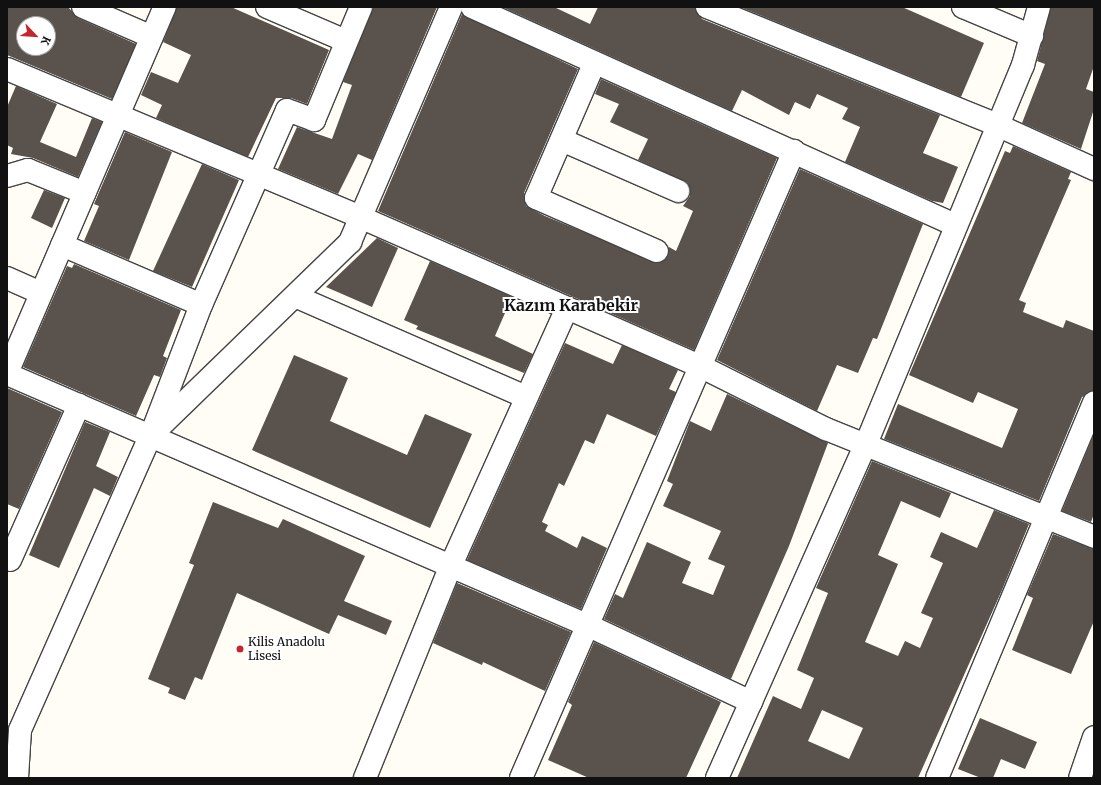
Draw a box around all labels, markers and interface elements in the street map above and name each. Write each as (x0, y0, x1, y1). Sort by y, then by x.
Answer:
north arrow (16, 16, 56, 56)
text: K (38, 34, 54, 47)
district label: Kazım Karabekir (504, 295, 638, 315)
place label: Kilis Anadolu Lisesi (248, 635, 325, 663)
marker: Kilis Anadolu Lisesi (235, 644, 245, 654)

